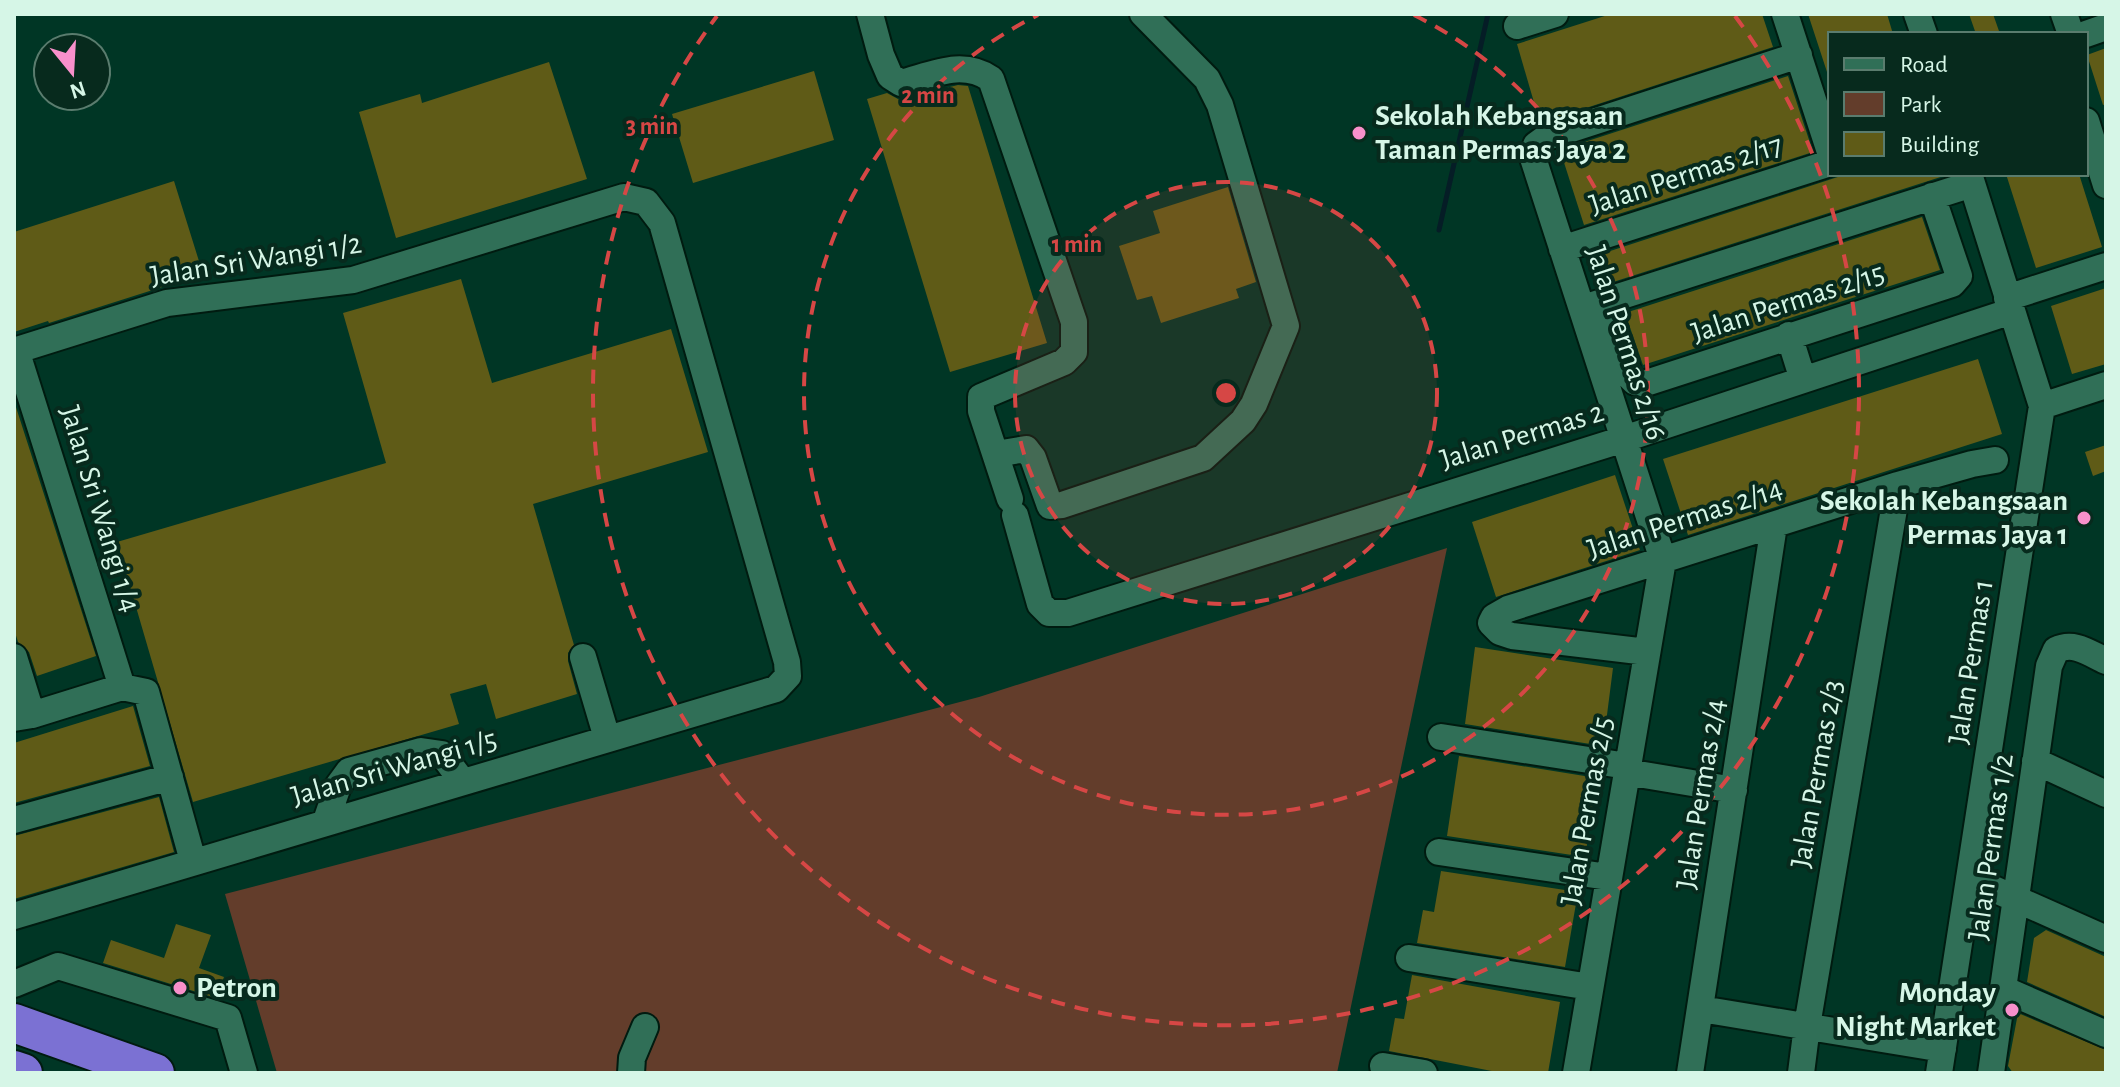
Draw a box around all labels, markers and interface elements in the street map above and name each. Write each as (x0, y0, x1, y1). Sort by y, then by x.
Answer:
north arrow (32, 32, 112, 112)
legend (1828, 32, 2088, 176)
text: Road (1900, 53, 1948, 77)
text: N (67, 77, 89, 103)
text: 2 min (901, 84, 955, 108)
text: Park (1900, 93, 1941, 117)
place label: Sekolah Kebangsaan Taman Permas Jaya 2 (1375, 101, 1626, 165)
text: 3 min (626, 115, 678, 139)
marker: Sekolah Kebangsaan Taman Permas Jaya 2 (1350, 124, 1368, 142)
street label: Jalan Permas 2/17 (1586, 130, 1786, 220)
text: Building (1900, 133, 1979, 157)
street label: Jalan Sri Wangi 1/2 (148, 228, 364, 292)
text: 1 min (1052, 233, 1102, 257)
street label: Jalan Permas 2/16 (1580, 242, 1672, 444)
street label: Jalan Permas 2/15 (1688, 258, 1888, 348)
centre of rings (1212, 379, 1240, 407)
street label: Jalan Permas 2 (1437, 397, 1607, 475)
street label: Jalan Sri Wangi 1/4 (54, 402, 146, 616)
street label: Jalan Permas 2/14 (1584, 473, 1786, 565)
place label: Sekolah Kebangsaan Permas Jaya 1 (1820, 486, 2068, 550)
marker: Sekolah Kebangsaan Permas Jaya 1 (2075, 509, 2093, 527)
street label: Jalan Permas 1 (1943, 578, 1999, 746)
street label: Jalan Permas 2/3 (1786, 678, 1848, 870)
street label: Jalan Permas 2/4 (1671, 697, 1731, 891)
street label: Jalan Permas 2/5 (1556, 715, 1618, 907)
street label: Jalan Sri Wangi 1/5 (288, 724, 500, 812)
street label: Jalan Permas 1/2 (1963, 752, 2019, 942)
place label: Petron (196, 973, 277, 1003)
place label: Monday Night Market (1835, 978, 1997, 1042)
marker: Petron (171, 979, 189, 997)
marker: Monday Night Market (2003, 1001, 2021, 1019)

